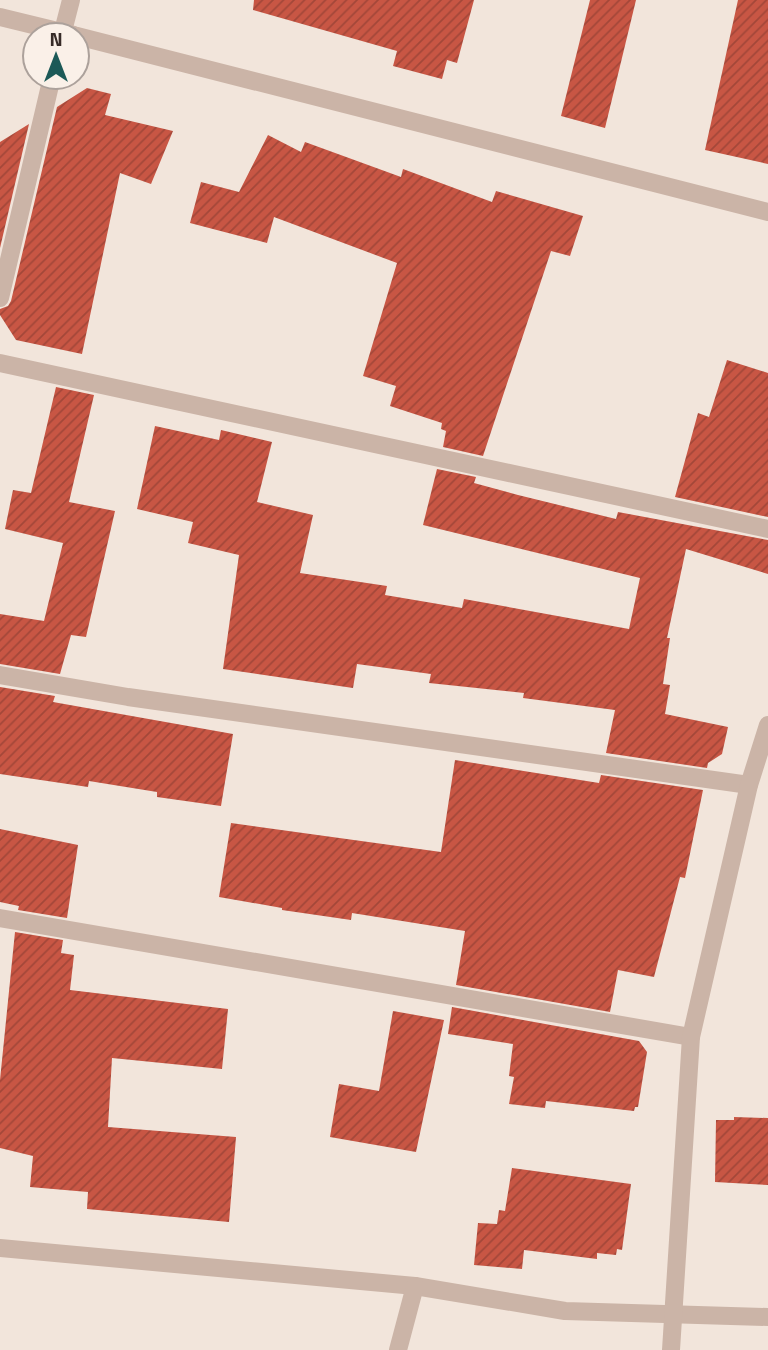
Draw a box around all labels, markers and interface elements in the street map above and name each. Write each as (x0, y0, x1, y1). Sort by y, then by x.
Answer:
north arrow (21, 21, 91, 91)
text: N (49, 24, 63, 53)

